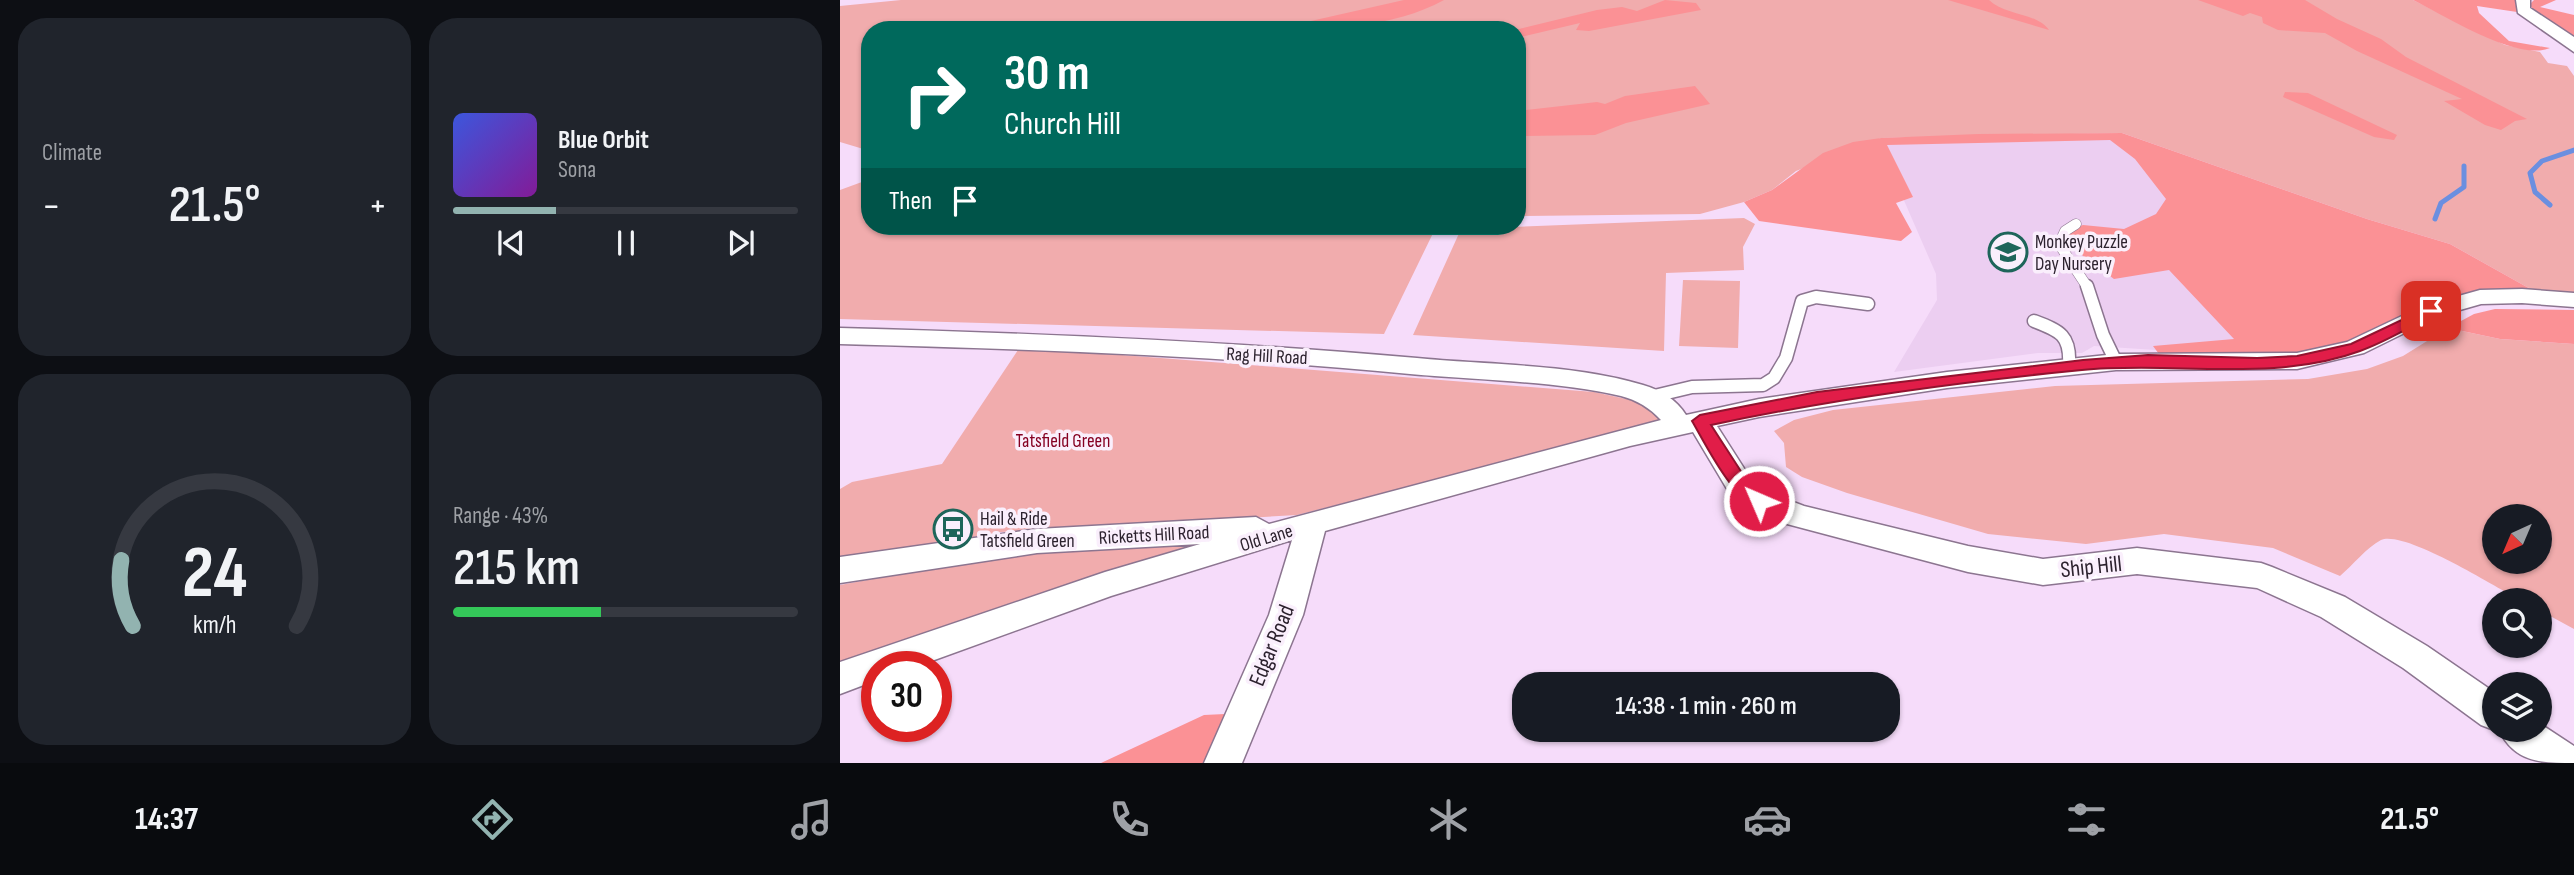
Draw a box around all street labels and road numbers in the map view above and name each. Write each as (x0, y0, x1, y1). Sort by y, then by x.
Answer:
street label: Rag Hill Road (1226, 343, 1308, 370)
street label: Old Lane (1237, 520, 1296, 557)
street label: Ricketts Hill Road (1098, 521, 1210, 550)
street label: Ship Hill (2059, 550, 2123, 584)
street label: Edgar Road (1243, 601, 1301, 690)

